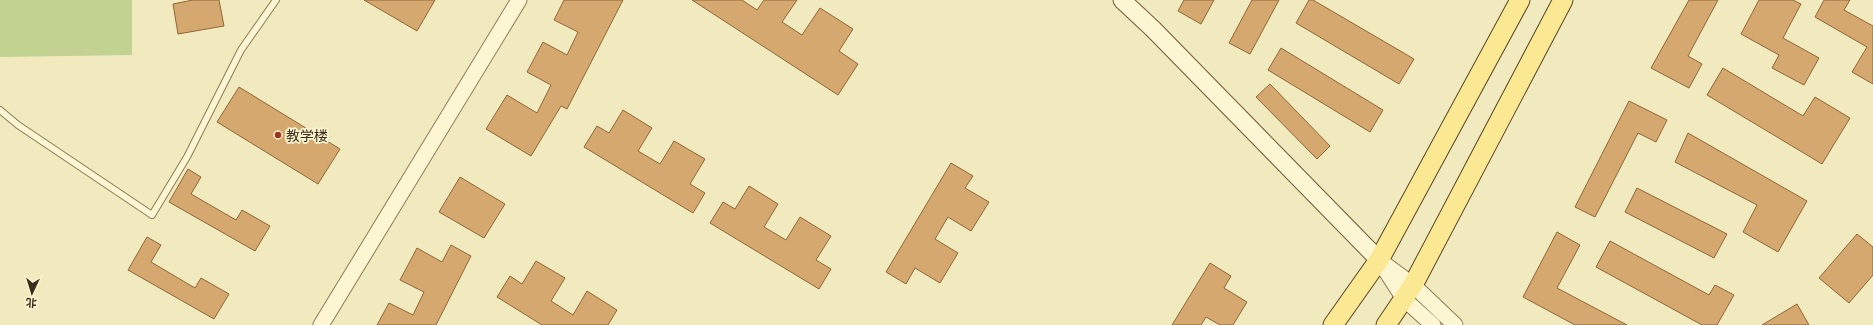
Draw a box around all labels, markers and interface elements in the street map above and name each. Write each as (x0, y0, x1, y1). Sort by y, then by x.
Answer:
place label: 教学楼 (286, 126, 328, 145)
marker: 教学楼 (273, 130, 283, 140)
north arrow (12, 273, 52, 313)
text: 北 (25, 296, 37, 311)

